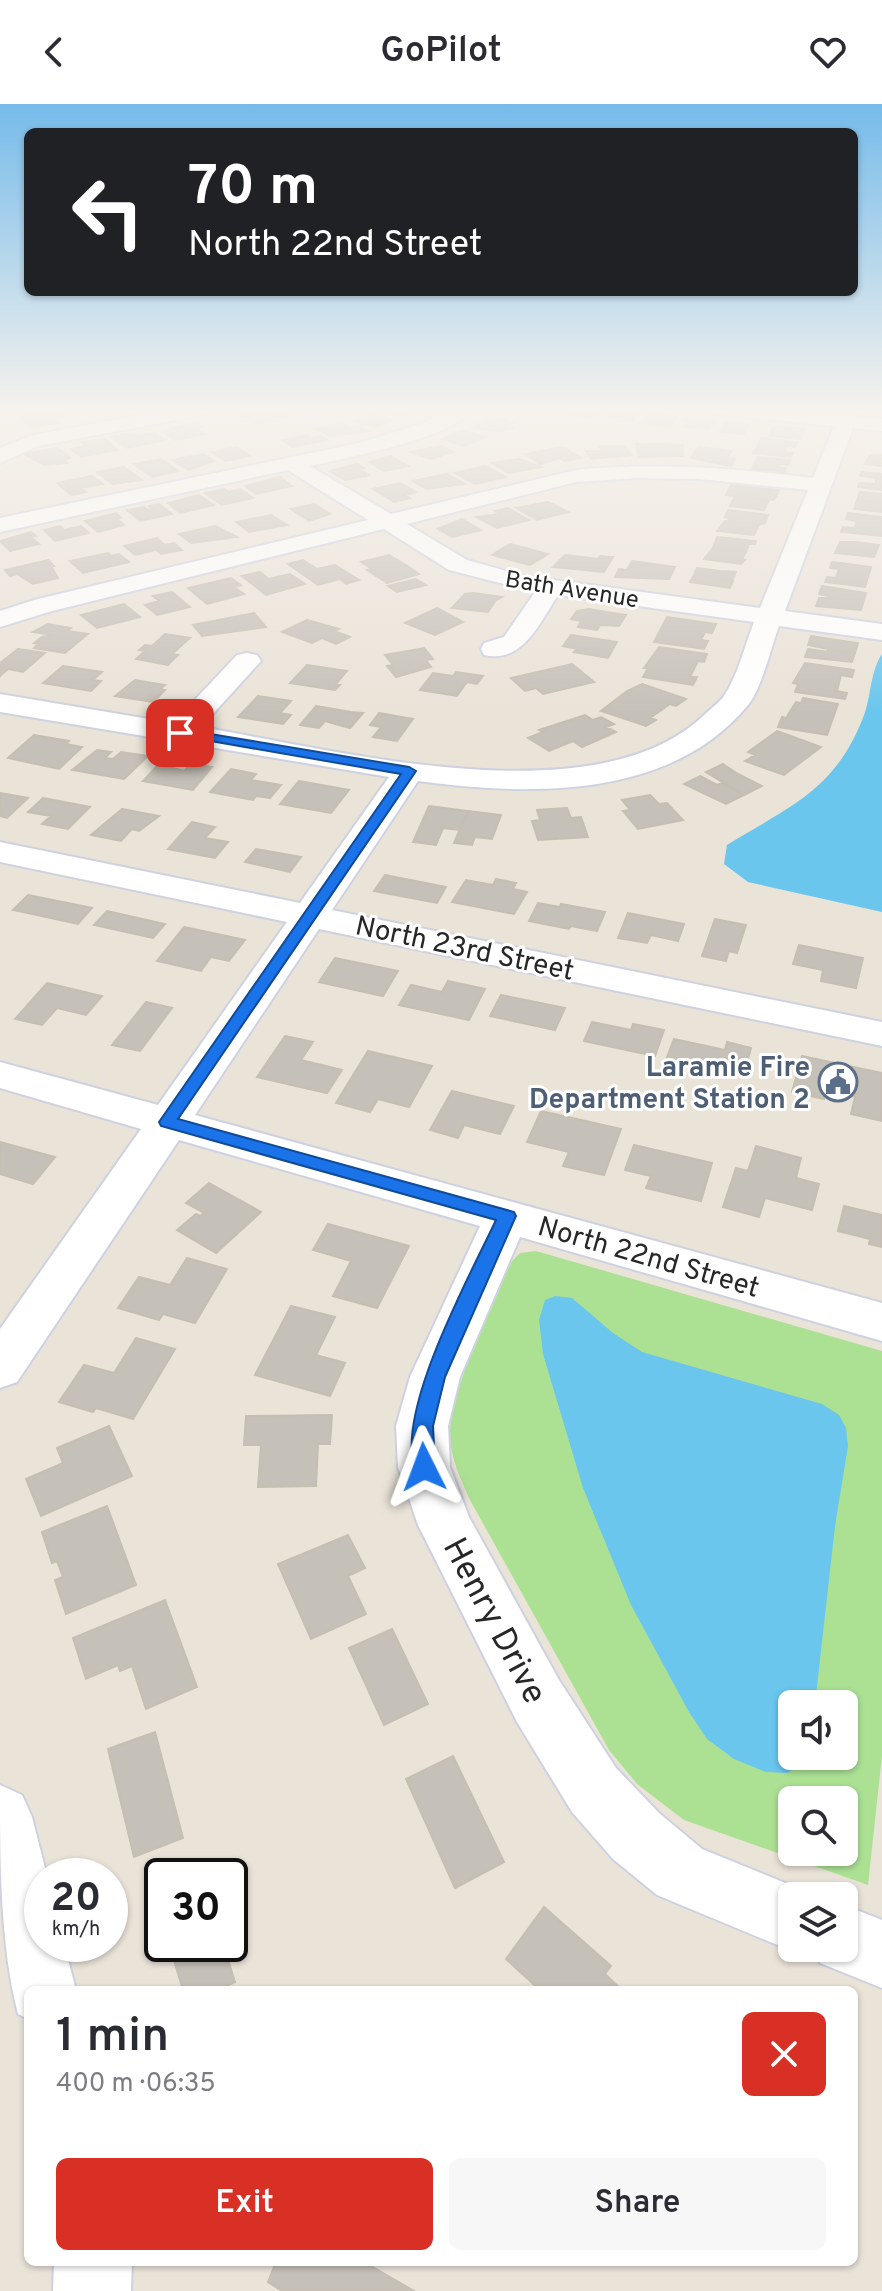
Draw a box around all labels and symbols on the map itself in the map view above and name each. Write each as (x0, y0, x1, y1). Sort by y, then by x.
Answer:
street label: Bath Avenue (503, 566, 641, 616)
pin (146, 699, 214, 767)
street label: North 23rd Street (352, 909, 577, 991)
place label: Laramie Fire Department Station 2 (529, 1051, 810, 1119)
public building icon: Laramie Fire Department Station 2 (817, 1061, 859, 1103)
street label: North 22nd Street (533, 1210, 763, 1308)
position arrow (382, 1425, 466, 1509)
street label: Henry Drive (431, 1531, 555, 1712)
speed limit sign: 30 (144, 1858, 248, 1962)

